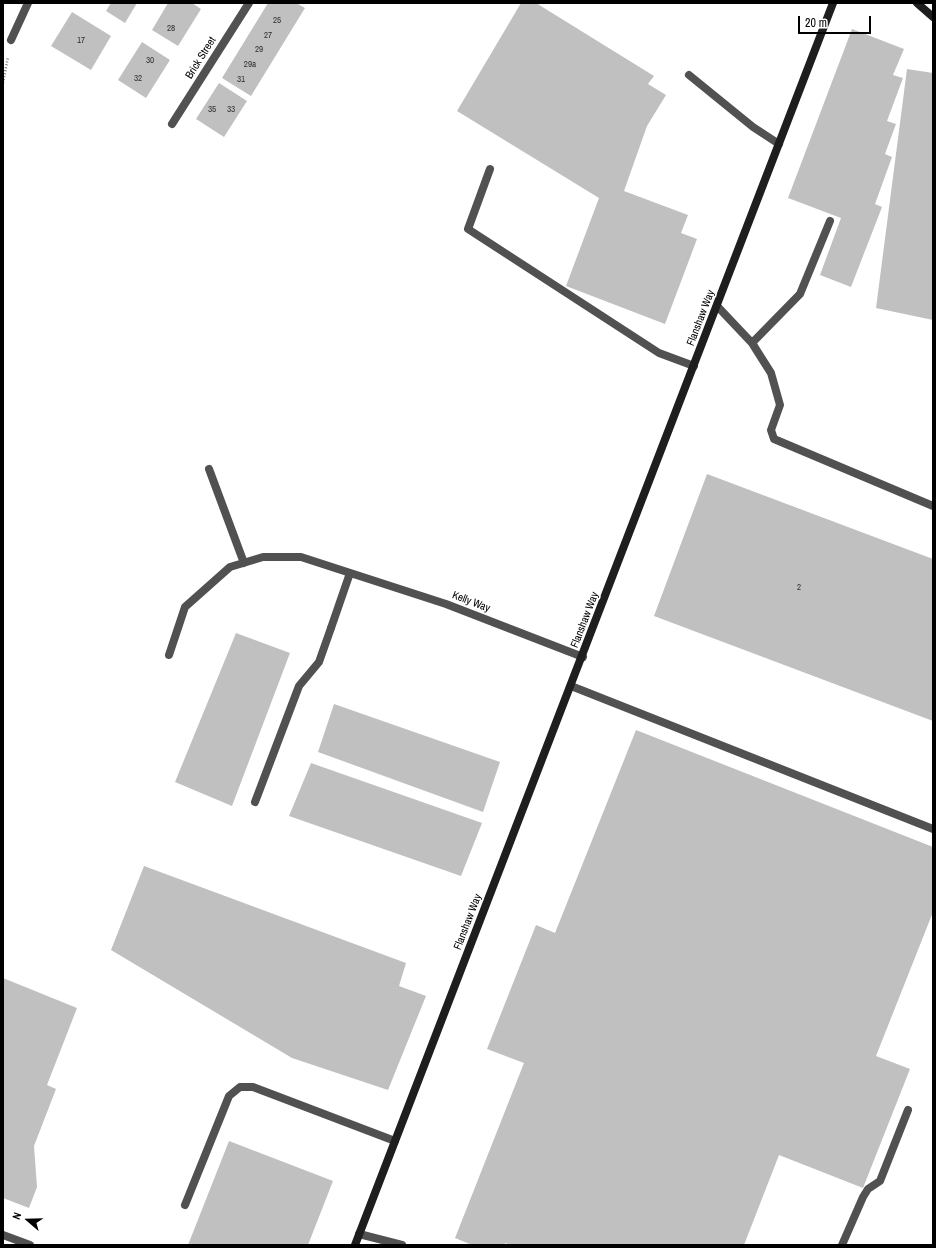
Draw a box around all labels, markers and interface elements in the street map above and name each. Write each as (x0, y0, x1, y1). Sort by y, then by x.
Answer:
scale bar (800, 8, 873, 34)
text: 20 m (805, 15, 827, 31)
house number: 25 (273, 16, 281, 26)
house number: 28 (167, 24, 175, 34)
house number: 27 (264, 31, 272, 41)
street label: Brick Street (183, 35, 219, 81)
house number: 17 (77, 36, 85, 46)
house number: 29 (255, 45, 263, 55)
house number: 30 (146, 56, 154, 66)
house number: 29a (244, 60, 256, 70)
house number: 32 (134, 74, 142, 84)
house number: 31 (237, 75, 245, 85)
house number: 35 (208, 105, 216, 115)
house number: 33 (227, 105, 235, 115)
street label: Flanshaw Way (684, 288, 718, 348)
house number: 2 (797, 583, 801, 593)
street label: Kelly Way (450, 589, 492, 615)
street label: Flanshaw Way (568, 590, 602, 650)
street label: Flanshaw Way (451, 892, 485, 952)
north arrow (8, 1200, 48, 1240)
text: N (9, 1210, 24, 1221)

